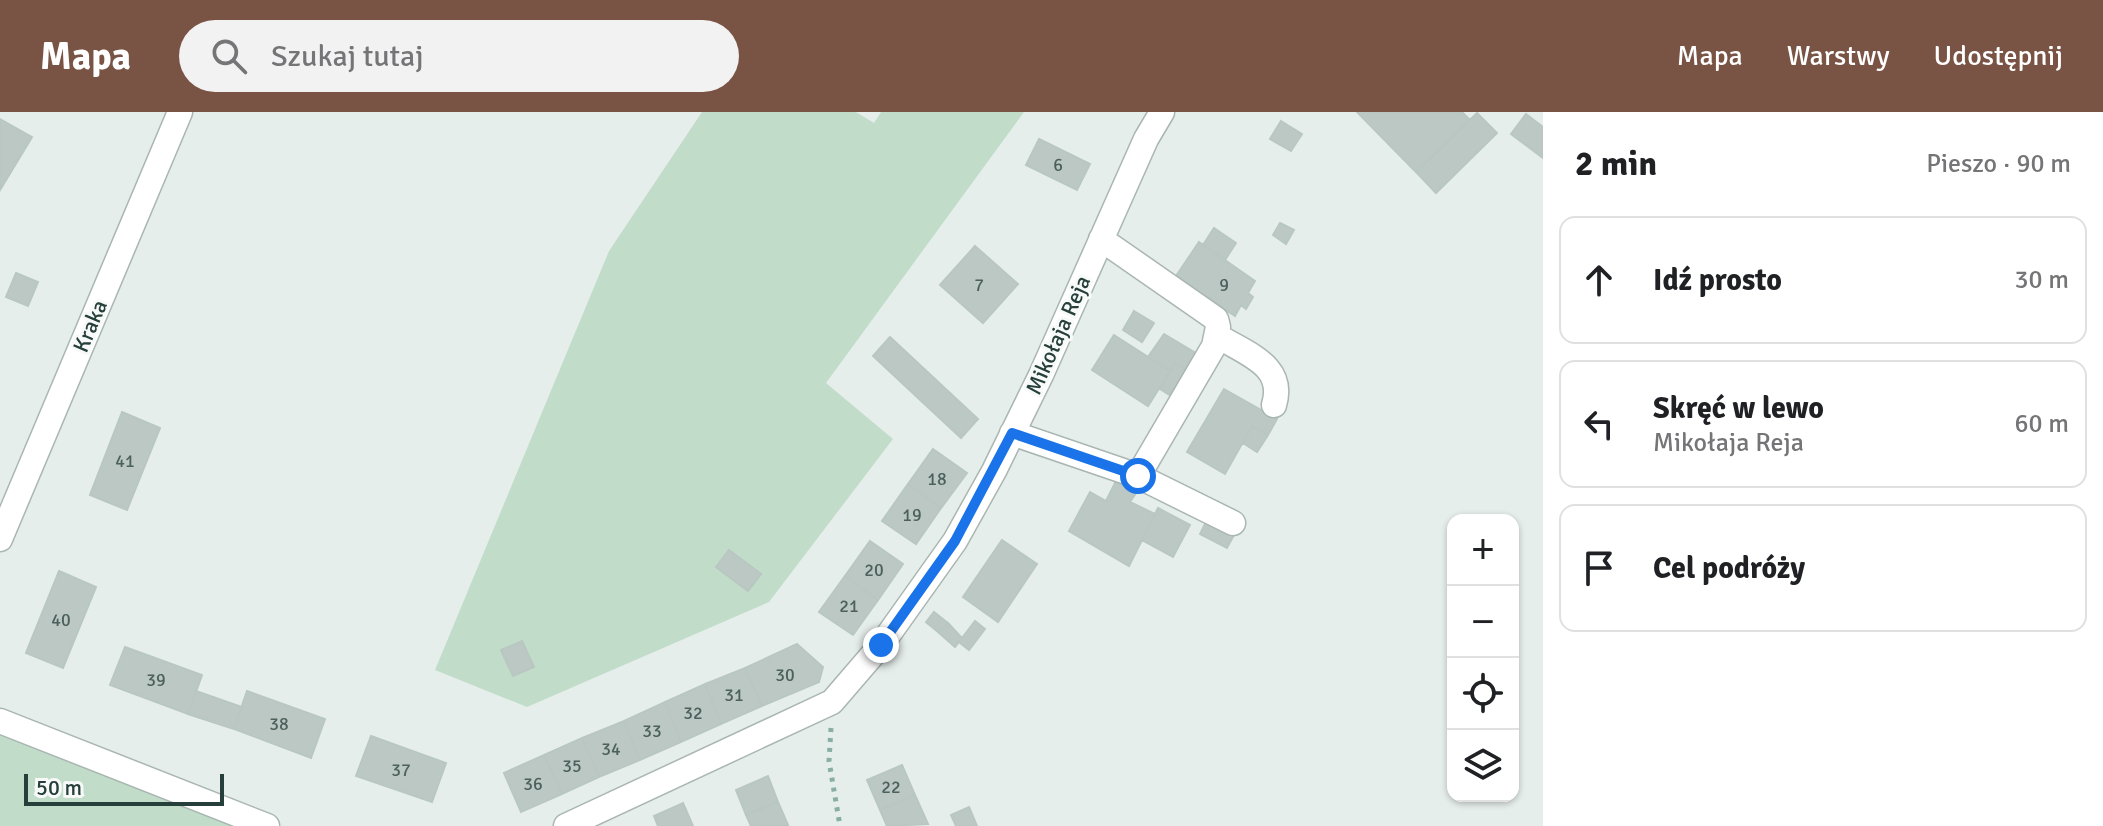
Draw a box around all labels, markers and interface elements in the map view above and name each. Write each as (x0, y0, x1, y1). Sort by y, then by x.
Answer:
search box (179, 20, 739, 92)
text: Mapa (40, 33, 131, 80)
icon: search (207, 34, 251, 78)
text: Szukaj tutaj (271, 38, 424, 75)
text: Mapa (1677, 39, 1743, 73)
text: Warstwy (1787, 39, 1890, 73)
text: Udostępnij (1934, 39, 2063, 73)
text: 2 min (1575, 143, 1657, 185)
text: Pieszo · 90 m (1926, 148, 2071, 180)
house number: 6 (1053, 154, 1063, 176)
icon: ahead (1577, 258, 1621, 302)
text: Idź prosto (1653, 262, 1782, 299)
text: 30 m (2014, 264, 2069, 296)
street label: Mikołaja Reja (1020, 271, 1096, 399)
house number: 7 (974, 274, 984, 296)
house number: 9 (1219, 274, 1229, 296)
street label: Kraka (67, 296, 113, 356)
text: Skręć w lewo (1653, 390, 1824, 427)
icon: left (1577, 402, 1621, 446)
text: 60 m (2014, 408, 2069, 440)
text: Mikołaja Reja (1653, 427, 1804, 459)
house number: 41 (115, 450, 135, 472)
route start (1120, 458, 1156, 494)
house number: 18 (927, 468, 947, 490)
house number: 19 (902, 504, 922, 526)
map controls (1447, 514, 1519, 802)
button: + (1447, 514, 1519, 586)
icon: arrive (1577, 546, 1621, 590)
text: Cel podróży (1653, 550, 1805, 587)
house number: 20 (864, 559, 884, 581)
button: − (1447, 586, 1519, 658)
house number: 21 (839, 595, 859, 617)
house number: 40 (51, 609, 71, 631)
route end (863, 627, 899, 663)
button: locate (1447, 658, 1519, 730)
house number: 30 (775, 664, 795, 686)
house number: 39 (146, 669, 166, 691)
house number: 31 (724, 684, 744, 706)
house number: 32 (683, 702, 703, 724)
house number: 38 (269, 713, 289, 735)
house number: 33 (642, 720, 662, 742)
button: layers (1447, 730, 1519, 802)
house number: 34 (601, 738, 621, 760)
house number: 35 (562, 755, 582, 777)
house number: 37 (391, 759, 411, 781)
scale bar (24, 770, 224, 806)
house number: 36 (523, 773, 543, 795)
text: 50 m (36, 774, 82, 801)
house number: 22 (881, 776, 901, 798)

